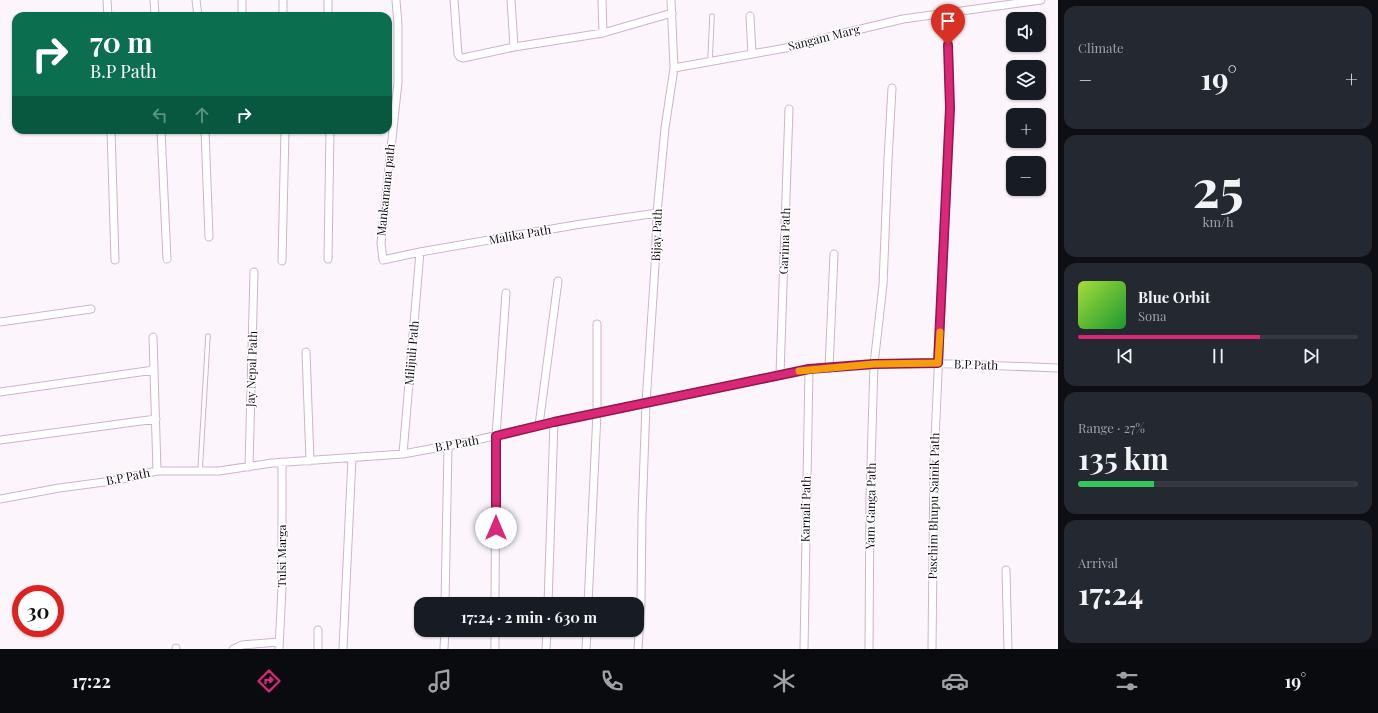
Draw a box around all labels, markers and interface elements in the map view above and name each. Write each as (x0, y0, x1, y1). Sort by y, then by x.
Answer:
pin (931, 4, 965, 45)
icon: arrive (937, 10, 959, 32)
map controls (1006, 12, 1046, 196)
button: sound (1006, 12, 1046, 52)
street label: Sangam Marg (786, 20, 862, 54)
text: 70 m (90, 23, 153, 60)
icon: right (24, 28, 76, 80)
text: Climate (1078, 39, 1124, 56)
text: 19° (1201, 58, 1237, 98)
text: B.P Path (90, 59, 157, 83)
button: layers (1006, 60, 1046, 100)
text: − (1078, 64, 1092, 94)
text: + (1345, 64, 1358, 94)
icon: left (149, 104, 171, 126)
icon: ahead (191, 104, 213, 126)
icon: right (233, 104, 255, 126)
button: + (1006, 108, 1046, 148)
street label: Mankamana path (372, 143, 398, 237)
text: 25 (1192, 152, 1244, 221)
button: − (1006, 156, 1046, 196)
street label: Garima Path (775, 207, 793, 275)
street label: Bijay Path (647, 208, 665, 262)
text: km/h (1202, 213, 1234, 230)
street label: Malika Path (487, 221, 552, 247)
text: Blue Orbit (1138, 287, 1210, 307)
text: Sona (1138, 307, 1166, 324)
street label: Milijuli Path (400, 320, 422, 386)
street label: Jay Nepal Path (242, 331, 260, 408)
icon: previous (1114, 345, 1136, 367)
icon: pause (1207, 345, 1229, 367)
icon: next (1300, 345, 1322, 367)
street label: B.P Path (954, 355, 999, 373)
text: Range · 27% (1078, 419, 1145, 436)
street label: B.P Path (434, 431, 480, 455)
street label: Paschim Bhupu Sainik Path (924, 432, 942, 580)
text: 135 km (1078, 438, 1169, 478)
street label: Yam Ganga Path (861, 463, 879, 550)
street label: B.P Path (104, 464, 151, 488)
street label: Karnali Path (796, 476, 814, 542)
position arrow (475, 507, 517, 549)
street label: Tulsi Marga (273, 525, 289, 587)
text: Arrival (1078, 554, 1118, 571)
text: 17:24 (1078, 573, 1143, 613)
speed limit sign: 30 (12, 585, 64, 637)
text: 17:24 · 2 min · 630 m (461, 607, 597, 627)
icon: directions (255, 667, 283, 695)
icon: music (426, 667, 454, 695)
icon: phone (598, 667, 626, 695)
icon: climate (770, 667, 798, 695)
icon: car (941, 667, 969, 695)
icon: filters (1113, 667, 1141, 695)
text: 17:22 (72, 669, 111, 693)
text: 19° (1284, 669, 1306, 693)

